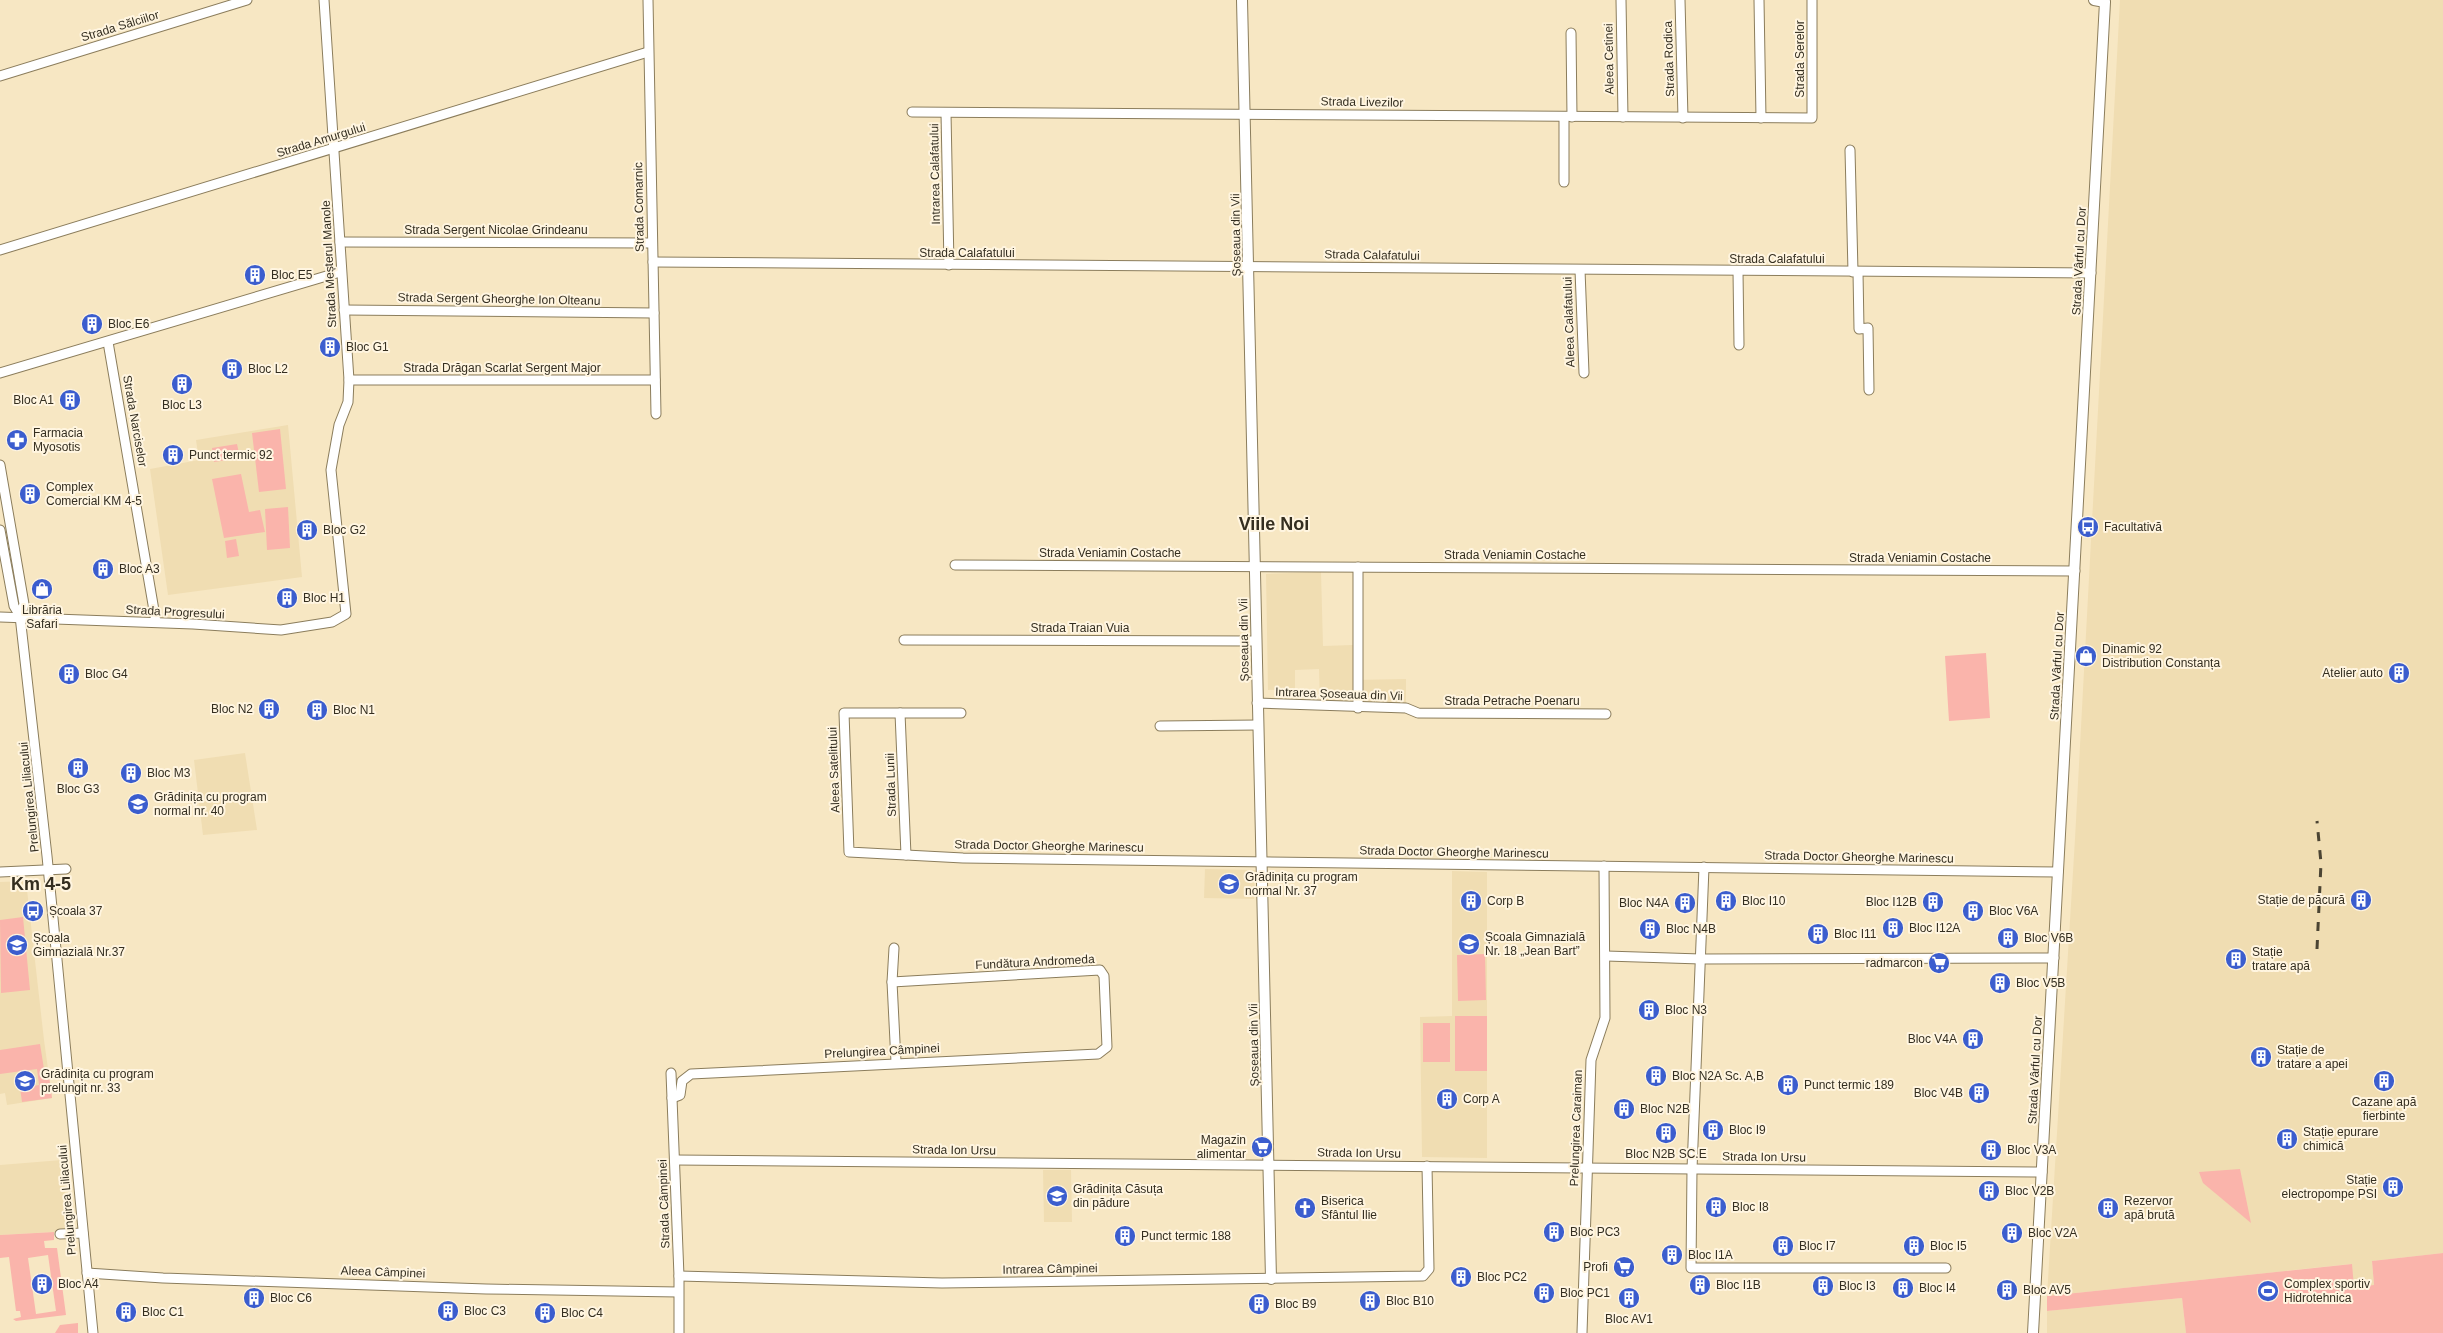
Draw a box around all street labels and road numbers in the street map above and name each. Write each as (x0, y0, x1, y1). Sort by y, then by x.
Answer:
street label: Strada Sălciilor (79, 8, 161, 44)
street label: Strada Rodica (1661, 20, 1677, 97)
street label: Strada Serelor (1793, 20, 1807, 98)
street label: Aleea Cetinei (1601, 23, 1617, 95)
street label: Strada Livezilor (1321, 94, 1403, 110)
street label: Strada Amurgului (275, 120, 367, 160)
street label: Intrarea Calafatului (927, 123, 943, 225)
street label: Strada Comarnic (631, 162, 647, 252)
street label: Șoseaua din Vii (1228, 193, 1244, 277)
street label: Strada Meșterul Manole (319, 200, 339, 328)
street label: Strada Vârful cu Dor (2069, 206, 2089, 316)
street label: Strada Sergent Nicolae Grindeanu (404, 223, 588, 237)
street label: Strada Calafatului (919, 246, 1015, 260)
street label: Strada Calafatului (1324, 247, 1420, 263)
street label: Strada Calafatului (1729, 252, 1825, 266)
street label: Aleea Calafatului (1560, 276, 1578, 368)
street label: Strada Sergent Gheorghe Ion Olteanu (397, 290, 601, 308)
street label: Strada Drăgan Scarlat Sergent Major (403, 361, 601, 375)
street label: Strada Narciselor (120, 374, 150, 468)
street label: Strada Veniamin Costache (1039, 546, 1181, 560)
street label: Strada Veniamin Costache (1444, 548, 1586, 562)
street label: Strada Veniamin Costache (1849, 551, 1991, 565)
street label: Șoseaua din Vii (1236, 598, 1252, 682)
street label: Strada Progresului (125, 602, 225, 622)
street label: Strada Vârful cu Dor (2047, 611, 2067, 721)
street label: Strada Traian Vuia (1031, 621, 1130, 635)
street label: Intrarea Șoseaua din Vii (1275, 685, 1403, 703)
street label: Strada Petrache Poenaru (1444, 694, 1580, 708)
street label: Aleea Satelitului (826, 727, 842, 813)
street label: Prelungirea Liliacului (16, 741, 42, 853)
street label: Strada Lunii (883, 753, 899, 817)
street label: Strada Doctor Gheorghe Marinescu (954, 837, 1144, 855)
street label: Strada Doctor Gheorghe Marinescu (1359, 843, 1549, 861)
street label: Strada Doctor Gheorghe Marinescu (1764, 848, 1954, 866)
street label: Fundătura Andromeda (975, 952, 1095, 972)
street label: Șoseaua din Vii (1246, 1003, 1262, 1087)
street label: Strada Vârful cu Dor (2025, 1015, 2045, 1125)
street label: Prelungirea Câmpinei (824, 1041, 940, 1061)
street label: Prelungirea Caraiman (1567, 1069, 1585, 1187)
street label: Strada Ion Ursu (912, 1142, 996, 1158)
street label: Prelungirea Liliacului (55, 1144, 79, 1256)
street label: Strada Ion Ursu (1317, 1145, 1401, 1161)
street label: Strada Ion Ursu (1722, 1149, 1806, 1165)
street label: Strada Câmpinei (655, 1159, 673, 1249)
street label: Intrarea Câmpinei (1002, 1261, 1098, 1277)
street label: Aleea Câmpinei (340, 1264, 426, 1280)

